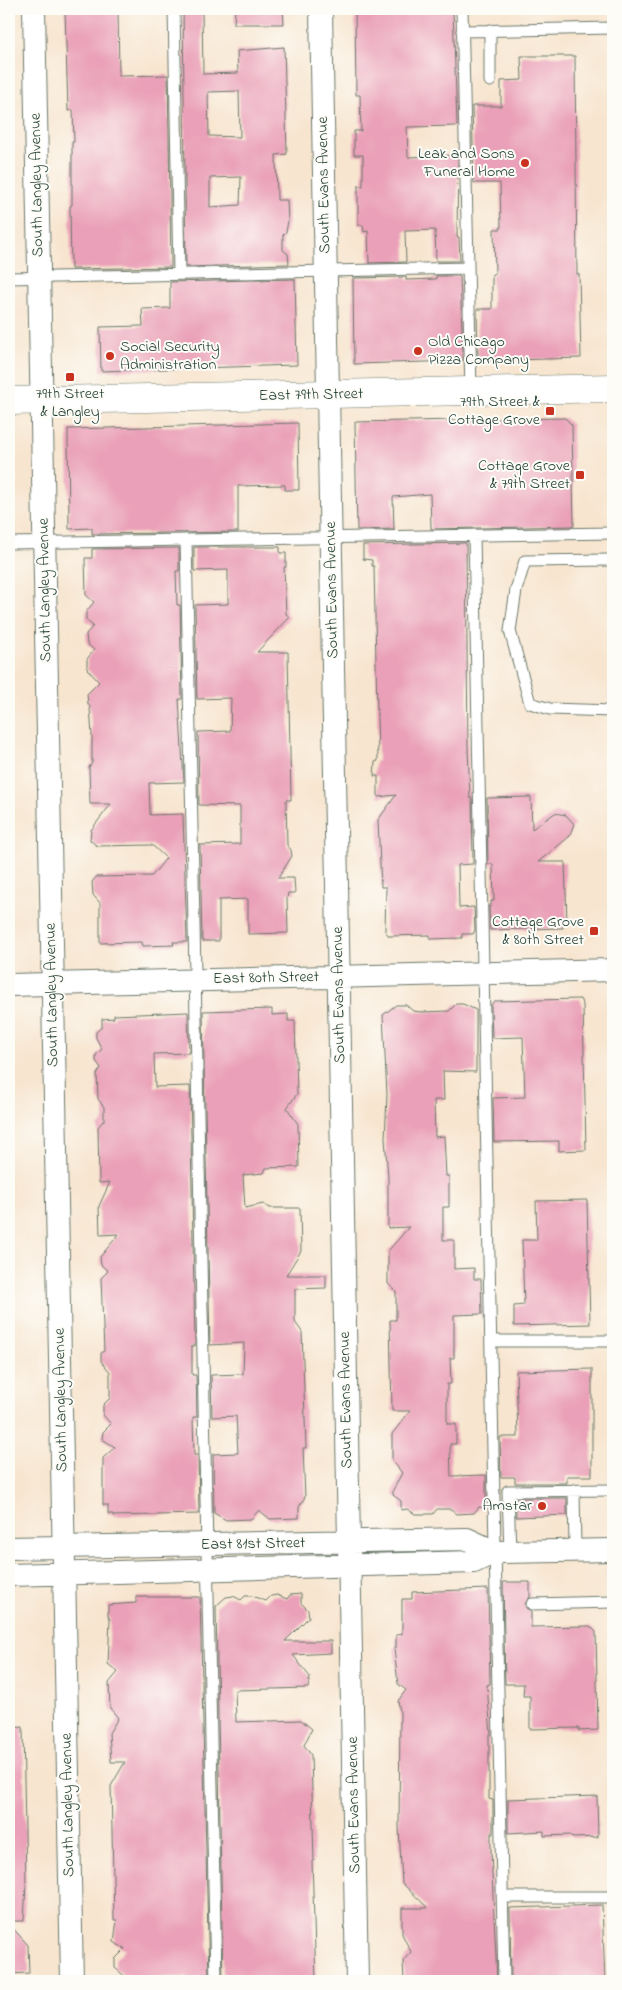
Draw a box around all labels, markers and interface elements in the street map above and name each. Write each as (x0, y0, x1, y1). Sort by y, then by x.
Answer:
street label: South Langley Avenue (24, 112, 50, 257)
street label: South Evans Avenue (311, 115, 337, 254)
place label: Leak and Sons Funeral Home (418, 142, 516, 184)
marker: Leak and Sons Funeral Home (519, 157, 531, 169)
place label: Old Chicago Pizza Company (428, 330, 529, 372)
place label: Social Security Administration (120, 335, 220, 377)
marker: Old Chicago Pizza Company (412, 345, 424, 357)
marker: Social Security Administration (104, 350, 116, 362)
marker: 79th Street & Langley (64, 371, 76, 383)
place label: 79th Street & Langley (36, 382, 105, 424)
street label: East 79th Street (259, 382, 364, 408)
place label: 79th Street & Cottage Grove (448, 390, 541, 432)
marker: 79th Street & Cottage Grove (544, 405, 556, 417)
place label: Cottage Grove & 79th Street (478, 454, 571, 496)
marker: Cottage Grove & 79th Street (574, 469, 586, 481)
street label: South Langley Avenue (32, 517, 58, 662)
street label: South Evans Avenue (319, 520, 345, 659)
place label: Cottage Grove & 80th Street (492, 910, 585, 952)
street label: South Langley Avenue (39, 922, 65, 1067)
street label: South Evans Avenue (326, 925, 352, 1064)
marker: Cottage Grove & 80th Street (588, 925, 600, 937)
street label: East 80th Street (213, 965, 320, 991)
street label: South Langley Avenue (48, 1327, 74, 1472)
street label: South Evans Avenue (333, 1330, 359, 1469)
place label: Amstar (483, 1494, 532, 1518)
marker: Amstar (536, 1500, 548, 1512)
street label: East 81st Street (200, 1531, 306, 1557)
street label: South Langley Avenue (55, 1732, 81, 1877)
street label: South Evans Avenue (341, 1735, 367, 1874)

